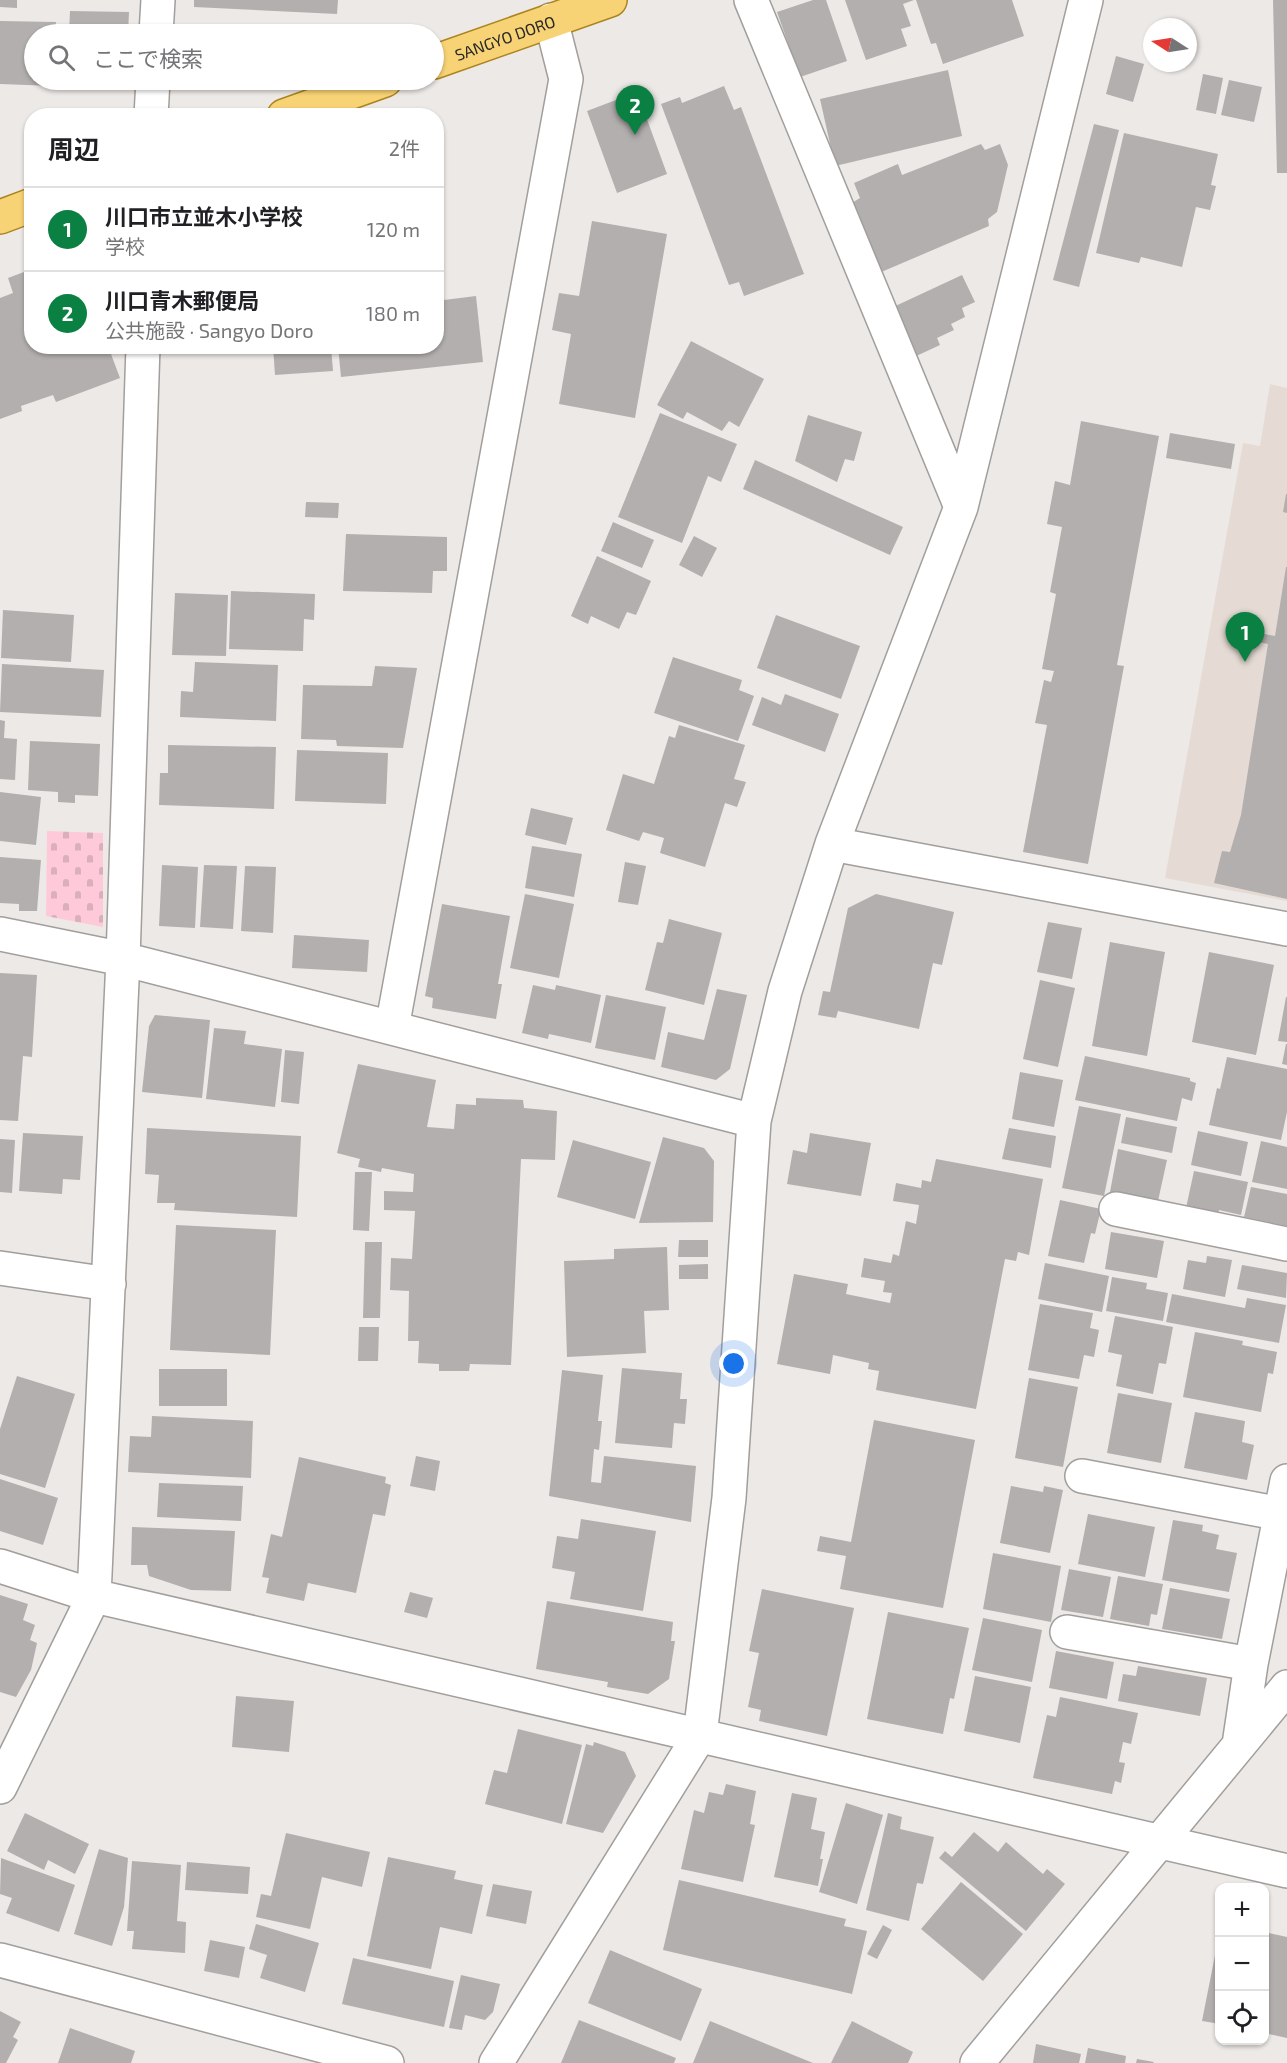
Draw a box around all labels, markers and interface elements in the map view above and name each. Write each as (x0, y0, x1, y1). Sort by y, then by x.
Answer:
street label: SANGYO DORO (452, 11, 558, 64)
north arrow (1143, 18, 1197, 72)
search box (24, 24, 444, 90)
icon: search (45, 41, 78, 74)
text: ここで検索 (93, 45, 203, 71)
pin: 2 (616, 86, 654, 135)
text: 周辺 (48, 133, 100, 164)
text: 2件 (389, 136, 420, 160)
text: 川口市立並木小学校 (105, 203, 303, 229)
text: 1 (63, 217, 72, 241)
text: 120 m (367, 217, 420, 241)
text: 学校 (105, 234, 145, 258)
text: 川口青木郵便局 (105, 287, 259, 313)
text: 2 (62, 301, 73, 325)
text: 180 m (366, 301, 420, 325)
text: 公共施設 · Sangyo Doro (105, 318, 314, 342)
pin: 1 (1226, 612, 1264, 662)
your location (719, 1349, 748, 1378)
map controls (1215, 1883, 1269, 2045)
button: + (1215, 1883, 1269, 1937)
button: − (1215, 1937, 1269, 1991)
button: locate (1215, 1991, 1269, 2045)

